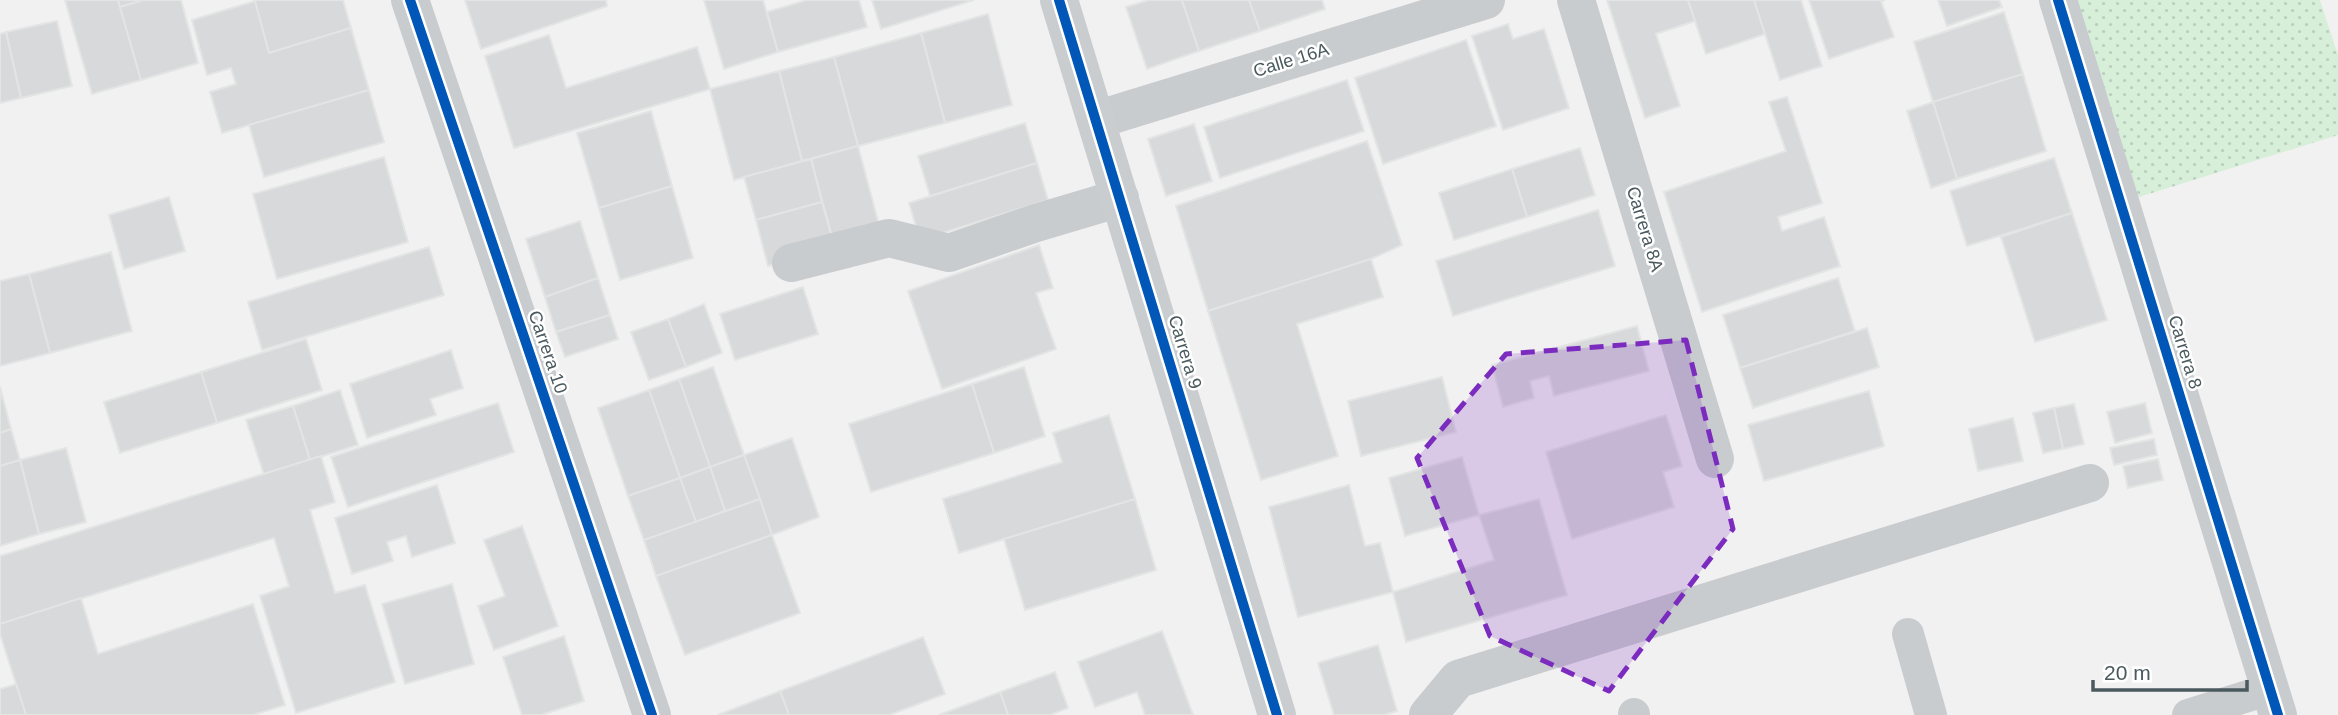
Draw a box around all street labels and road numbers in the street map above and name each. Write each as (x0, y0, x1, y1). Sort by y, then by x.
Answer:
street label: Calle 16A (1251, 39, 1331, 81)
street label: Carrera 8A (1623, 184, 1667, 274)
street label: Carrera 10 (525, 308, 571, 396)
street label: Carrera 9 (1164, 313, 1206, 391)
street label: Carrera 8 (2164, 313, 2206, 391)

